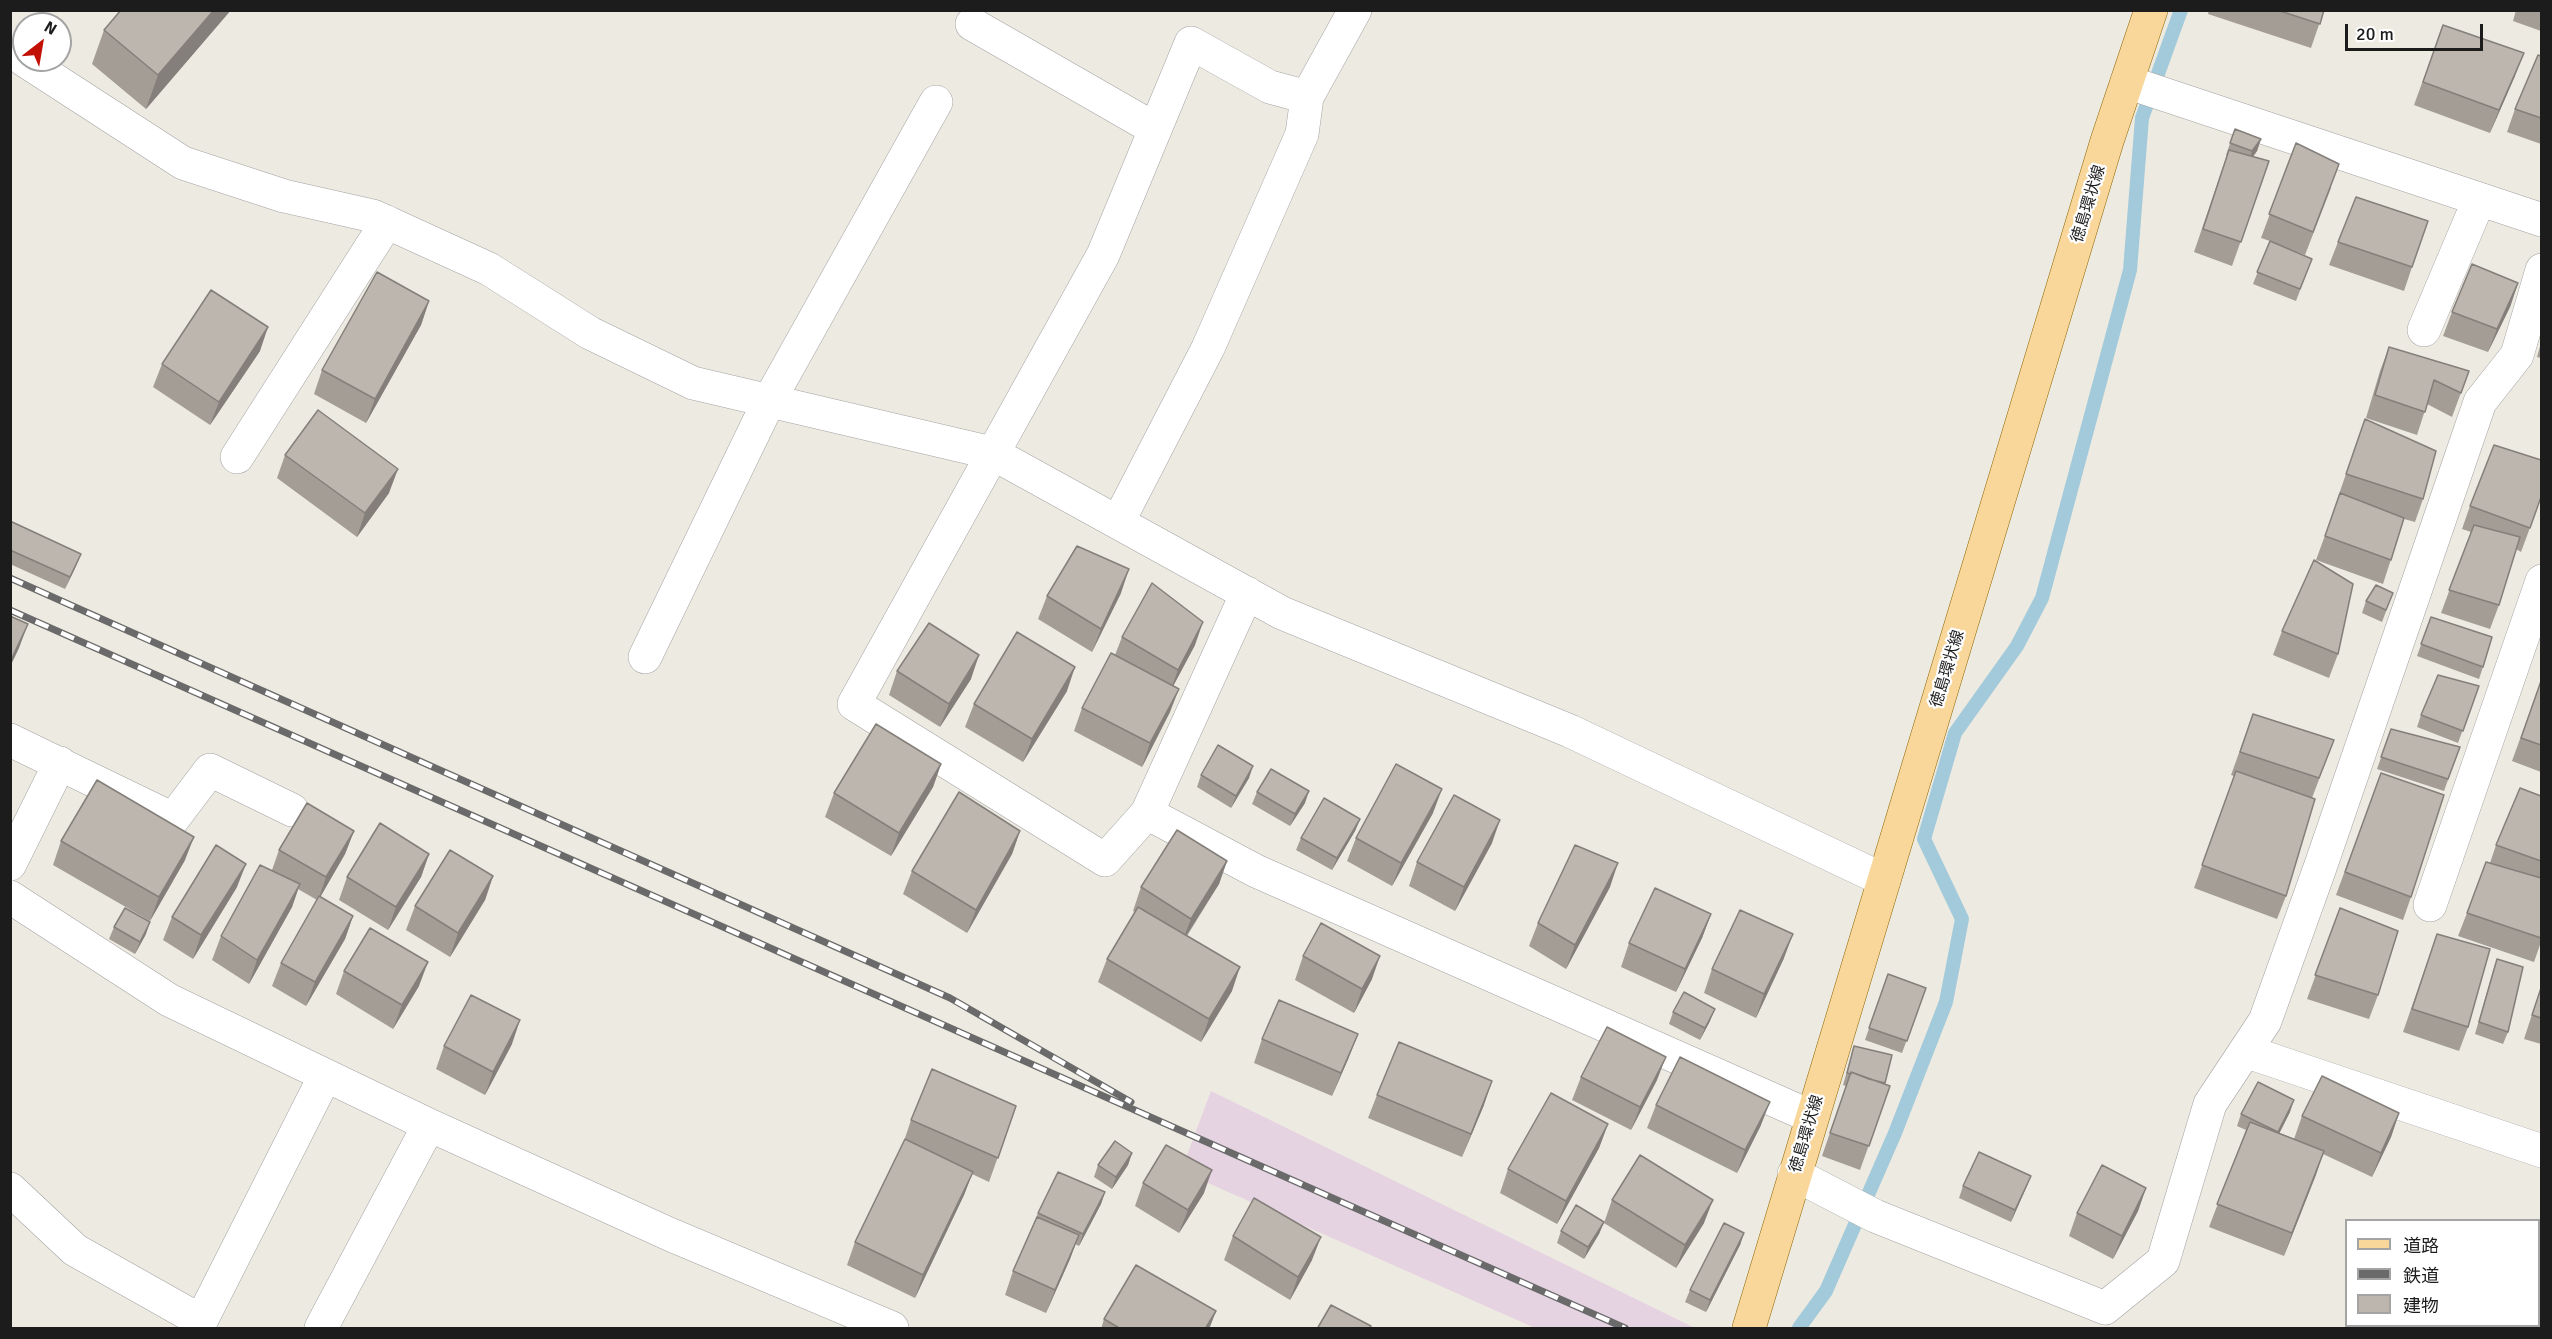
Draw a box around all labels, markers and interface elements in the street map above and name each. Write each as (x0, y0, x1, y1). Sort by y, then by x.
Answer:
north arrow (12, 12, 72, 72)
scale bar (2348, 12, 2486, 50)
text: N (40, 17, 60, 40)
text: 20 m (2356, 23, 2394, 45)
street label: 徳島環状線 (2068, 163, 2110, 245)
street label: 徳島環状線 (1927, 628, 1969, 710)
street label: 徳島環状線 (1786, 1093, 1828, 1175)
legend (2345, 1219, 2540, 1327)
text: 道路 (2403, 1235, 2439, 1257)
text: 鉄道 (2403, 1265, 2439, 1287)
text: 建物 (2403, 1295, 2439, 1317)

